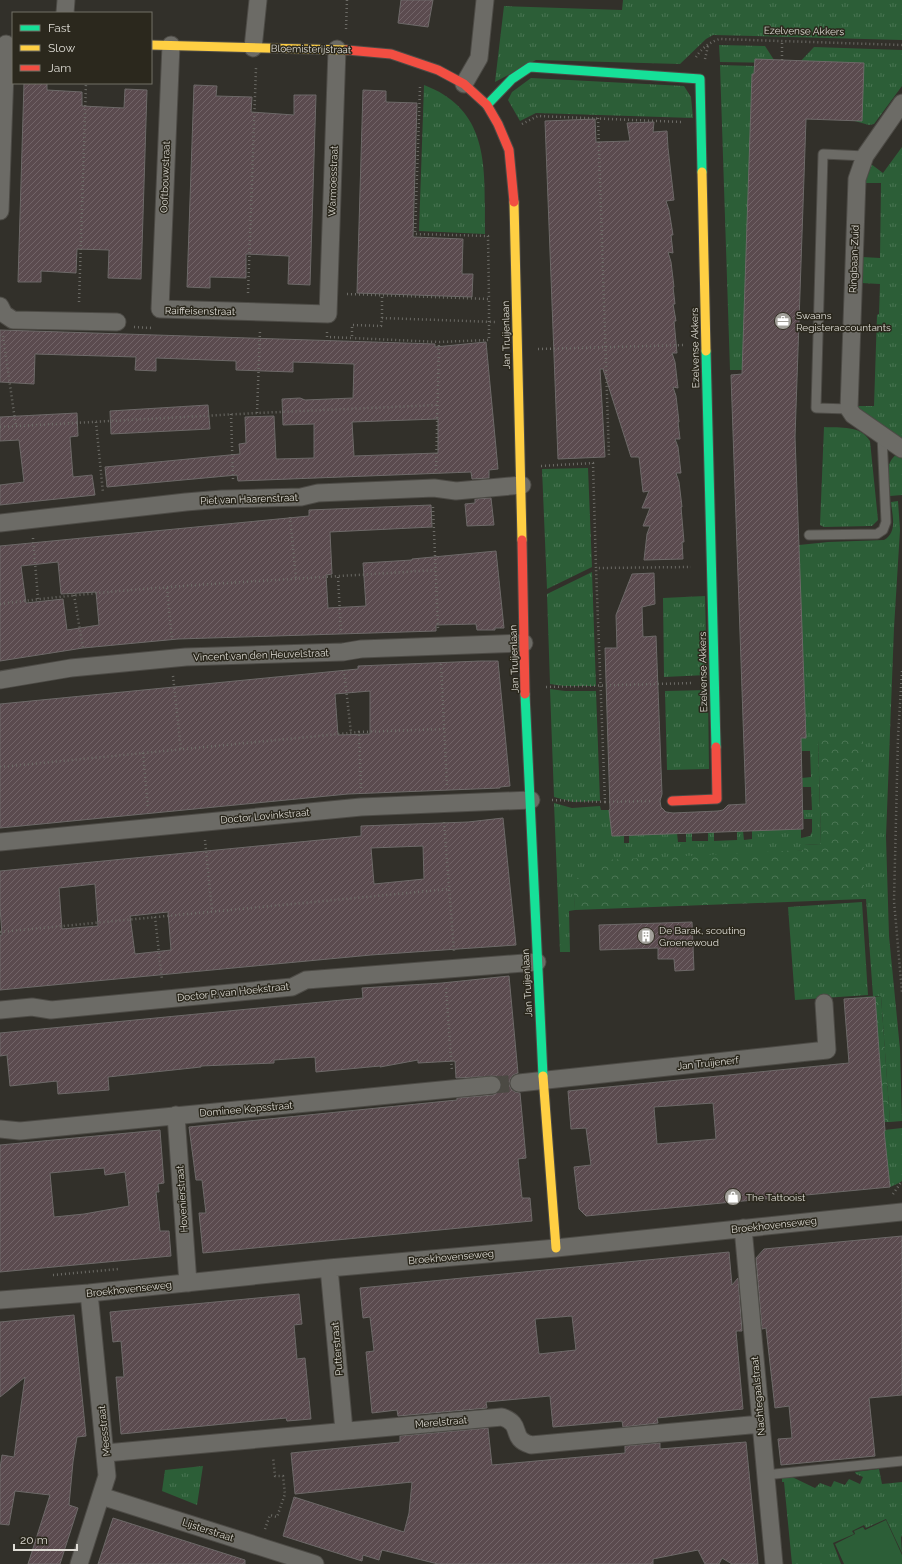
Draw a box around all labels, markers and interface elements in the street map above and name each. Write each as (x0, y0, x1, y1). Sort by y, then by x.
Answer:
legend (12, 12, 152, 84)
text: Fast (48, 21, 71, 35)
street label: Ezelvense Akkers (764, 25, 844, 37)
text: Slow (48, 41, 75, 55)
street label: Bloemisterijstraat (271, 43, 352, 55)
text: Jam (48, 61, 71, 75)
street label: Ooftbouwstraat (158, 140, 172, 213)
street label: Warmoesstraat (326, 145, 340, 216)
street label: Ringbaan-Zuid (847, 225, 861, 293)
street label: Jan Truijenlaan (500, 300, 512, 369)
street label: Raiffeisenstraat (165, 305, 236, 317)
street label: Ezelvense Akkers (689, 308, 701, 388)
place label: Swaans Registeraccountants (796, 310, 891, 333)
office icon: Swaans Registeraccountants (773, 311, 793, 331)
street label: Piet van Haarenstraat (200, 492, 299, 506)
street label: Jan Truijenlaan (507, 624, 521, 693)
street label: Ezelvense Akkers (697, 632, 709, 712)
street label: Vincent van den Heuvelstraat (193, 647, 330, 663)
street label: Doctor Lovinkstraat (220, 807, 311, 825)
place label: De Barak, scouting Groenewoud (659, 925, 745, 948)
building icon: De Barak, scouting Groenewoud (636, 926, 656, 946)
street label: Jan Truijenlaan (520, 948, 534, 1017)
street label: Doctor P. van Hoekstraat (177, 981, 290, 1003)
street label: Jan Truijenerf (677, 1054, 740, 1072)
street label: Dominee Kopsstraat (199, 1099, 294, 1119)
street label: Hovenierstraat (174, 1164, 190, 1233)
shop icon: The Tattooist (723, 1187, 743, 1207)
place label: The Tattooist (746, 1192, 806, 1203)
street label: Broekhovenseweg (731, 1215, 817, 1235)
street label: Broekhovenseweg (408, 1248, 494, 1266)
street label: Broekhovenseweg (86, 1279, 172, 1299)
street label: Putterstraat (329, 1321, 345, 1376)
street label: Nachtegaalstraat (749, 1355, 767, 1436)
street label: Meesstraat (96, 1404, 112, 1457)
street label: Merelstraat (414, 1414, 468, 1430)
street label: Lijsterstraat (181, 1516, 236, 1544)
scale bar (14, 1526, 77, 1552)
text: 20 m (20, 1533, 48, 1547)

